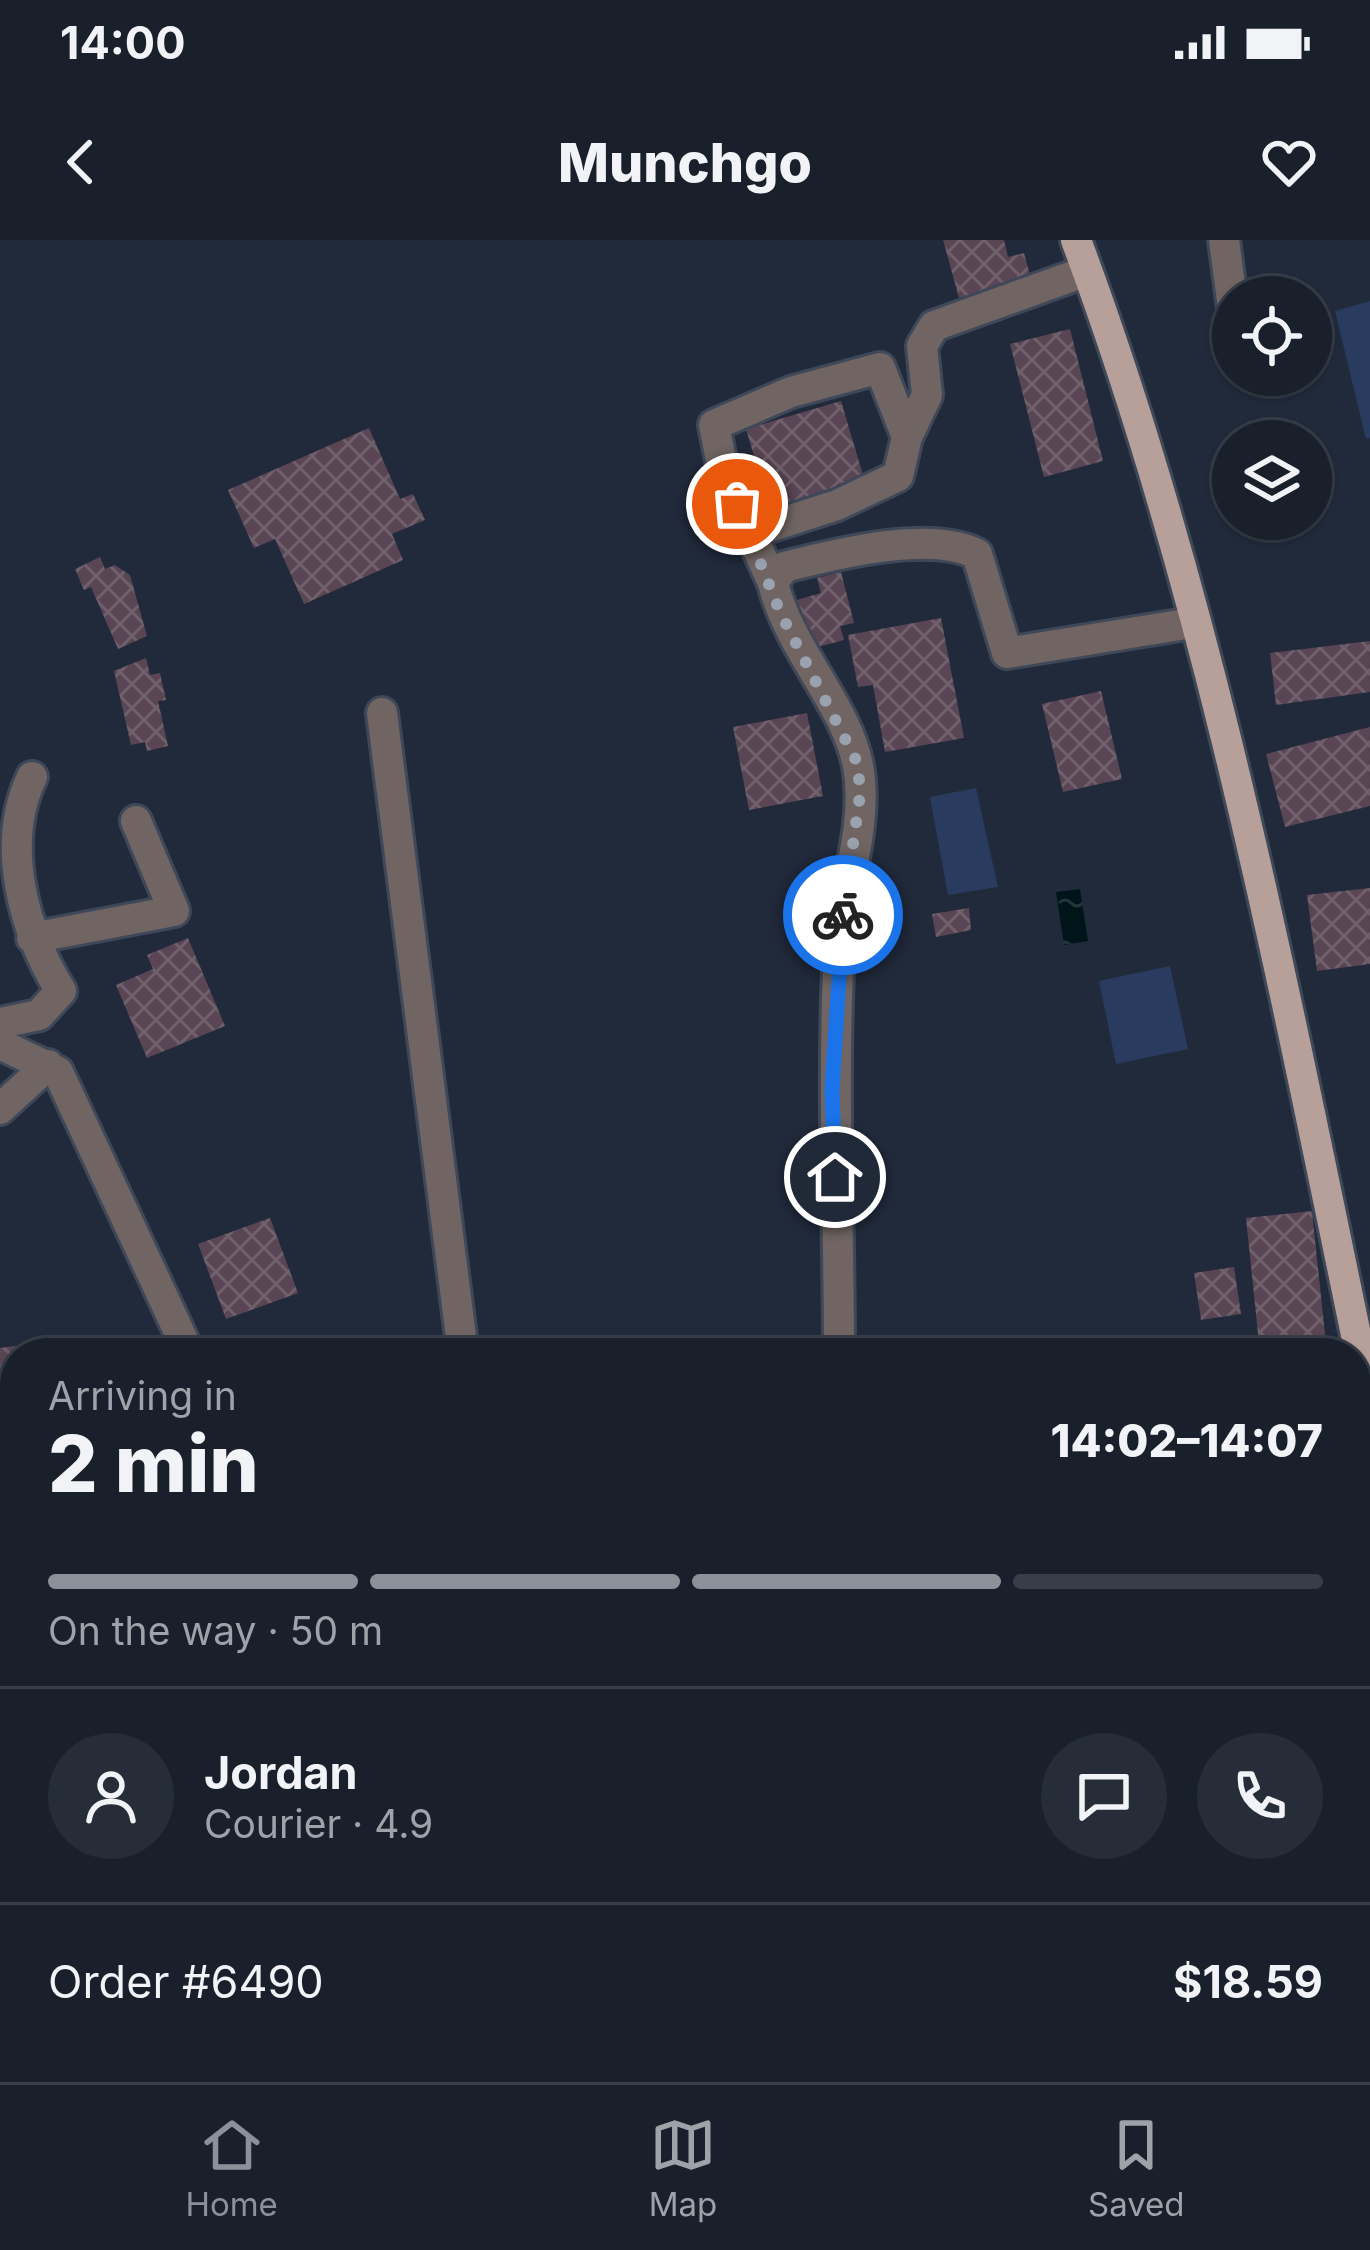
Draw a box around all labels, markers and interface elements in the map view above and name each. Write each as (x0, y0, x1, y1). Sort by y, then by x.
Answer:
text: 14:00 (60, 15, 186, 70)
icon: back (48, 129, 114, 195)
icon: heart (1256, 129, 1322, 195)
text: Munchgo (558, 130, 812, 195)
map controls (1212, 276, 1332, 540)
button: locate (1212, 276, 1332, 396)
button: layers (1212, 420, 1332, 540)
pin (686, 453, 788, 555)
icon: bag (704, 471, 770, 537)
courier (783, 855, 903, 975)
icon: bike (810, 882, 876, 948)
pin (784, 1126, 886, 1228)
icon: home (802, 1144, 868, 1210)
text: Arriving in (48, 1372, 237, 1419)
text: 14:02–14:07 (1051, 1413, 1323, 1468)
text: 2 min (48, 1416, 259, 1511)
text: On the way · 50 m (48, 1607, 383, 1654)
button: person (48, 1733, 174, 1859)
button: chat (1041, 1733, 1167, 1859)
button: phone (1197, 1733, 1323, 1859)
text: Jordan (204, 1745, 358, 1800)
text: Courier · 4.9 (204, 1800, 433, 1847)
text: Order #6490 (48, 1954, 324, 2009)
text: $18.59 (1173, 1954, 1323, 2009)
tab: Home (185, 2112, 278, 2224)
tab: Map (649, 2112, 717, 2224)
tab: Saved (1088, 2112, 1185, 2224)

